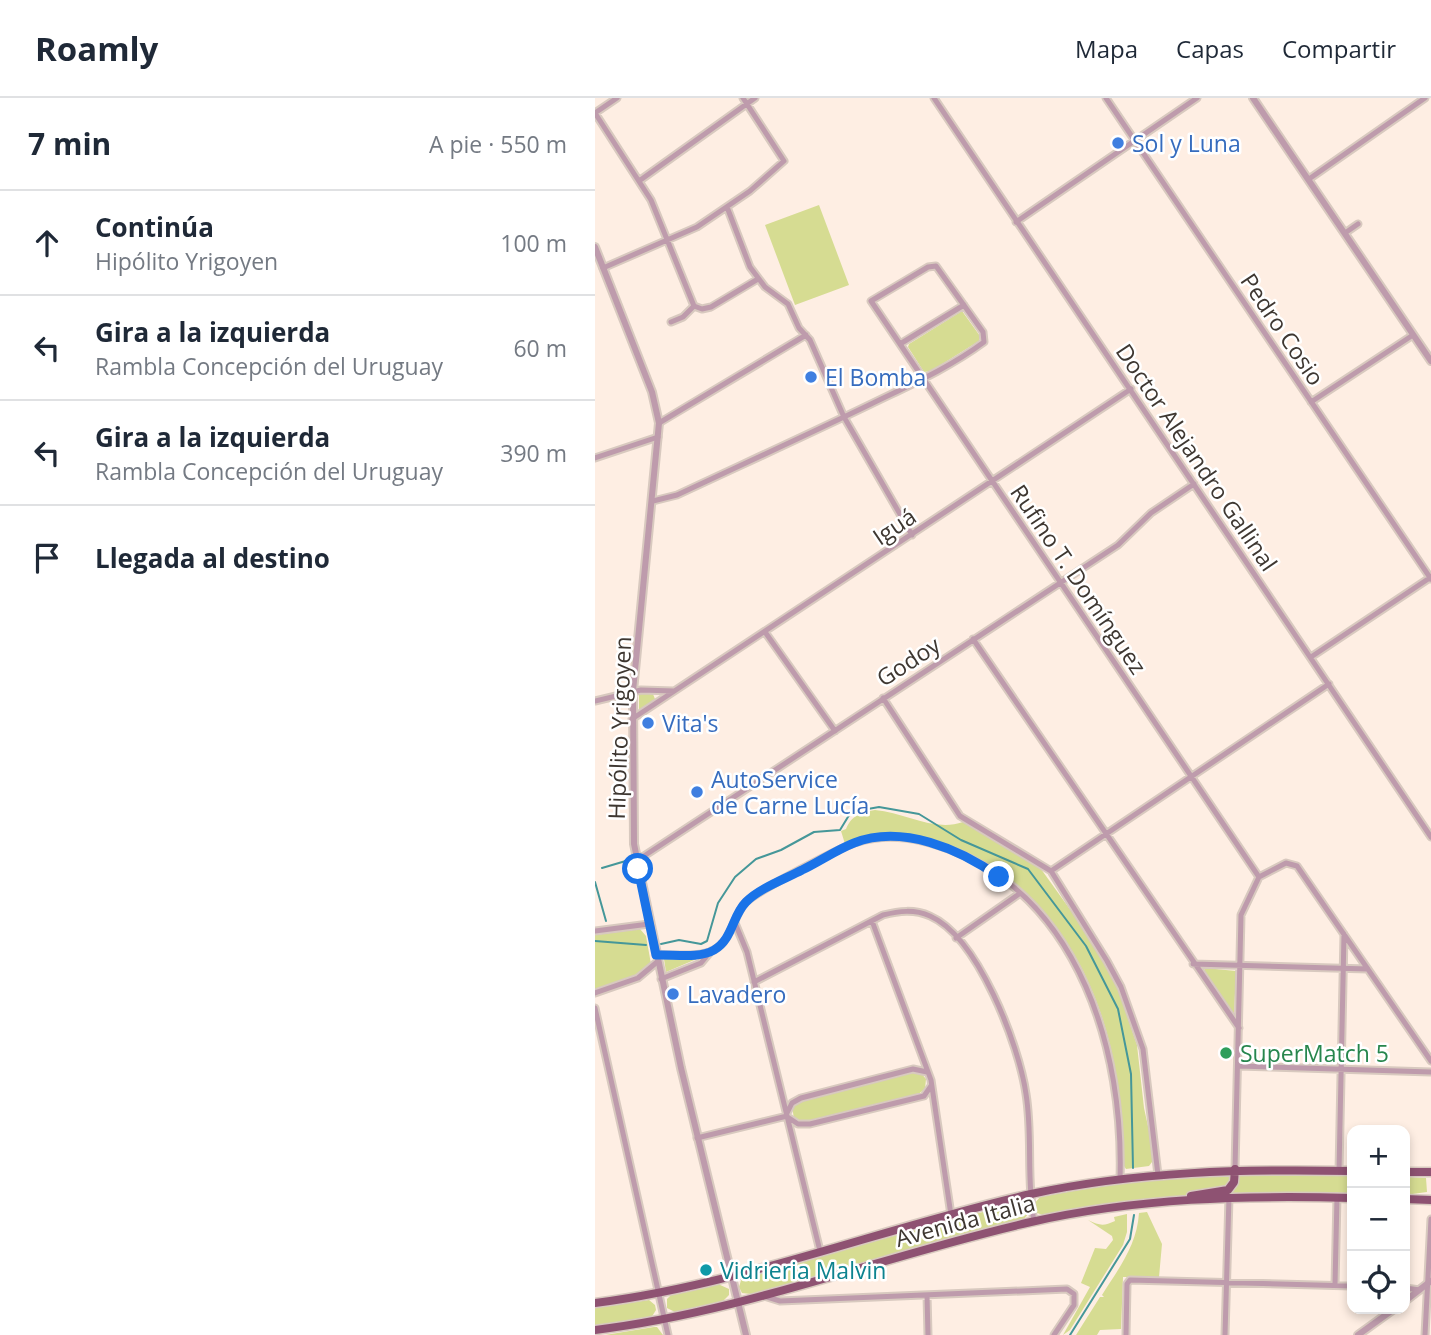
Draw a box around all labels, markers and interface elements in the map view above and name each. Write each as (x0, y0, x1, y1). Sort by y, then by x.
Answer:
text: Roamly (35, 26, 158, 71)
text: Mapa (1075, 32, 1138, 65)
text: Capas (1176, 32, 1244, 65)
text: Compartir (1282, 32, 1396, 65)
text: 7 min (28, 123, 111, 164)
place label: Sol y Luna (1132, 127, 1241, 159)
text: A pie · 550 m (429, 128, 567, 160)
marker: Sol y Luna (1110, 135, 1126, 151)
text: Continúa (95, 209, 214, 245)
icon: ahead (28, 224, 66, 262)
text: 100 m (500, 227, 567, 259)
text: Hipólito Yrigoyen (95, 245, 278, 277)
street label: Pedro Cosio (1234, 267, 1332, 391)
text: Gira a la izquierda (95, 314, 330, 350)
icon: left (28, 329, 66, 367)
text: 60 m (513, 332, 567, 364)
street label: Doctor Alejandro Gallinal (1109, 337, 1285, 577)
text: Rambla Concepción del Uruguay (95, 350, 443, 382)
place label: El Bomba (825, 361, 926, 393)
marker: El Bomba (803, 369, 819, 385)
text: Gira a la izquierda (95, 419, 330, 455)
icon: left (28, 434, 66, 472)
text: 390 m (500, 437, 567, 469)
text: Rambla Concepción del Uruguay (95, 455, 443, 487)
street label: Rufino T. Domínguez (1004, 478, 1154, 680)
street label: Iguá (866, 500, 922, 552)
icon: arrive (28, 539, 66, 577)
text: Llegada al destino (95, 540, 330, 576)
street label: Godoy (870, 628, 946, 693)
street label: Hipólito Yrigoyen (600, 636, 638, 820)
place label: Vita's (662, 707, 719, 739)
marker: Vita's (640, 715, 656, 731)
place label: AutoService de Carne Lucía (711, 763, 869, 821)
marker: AutoService de Carne Lucía (689, 784, 705, 800)
route start (622, 853, 653, 884)
route end (983, 861, 1014, 892)
place label: Lavadero (687, 978, 786, 1010)
marker: Lavadero (665, 986, 681, 1002)
place label: SuperMatch 5 (1240, 1037, 1389, 1069)
marker: SuperMatch 5 (1218, 1045, 1234, 1061)
map controls (1347, 1125, 1410, 1314)
button: + (1347, 1125, 1410, 1188)
street label: Avenida Italia (892, 1186, 1038, 1254)
button: − (1347, 1188, 1410, 1251)
button: locate (1347, 1251, 1410, 1314)
place label: Vidrieria Malvin (720, 1254, 886, 1286)
marker: Vidrieria Malvin (698, 1262, 714, 1278)

